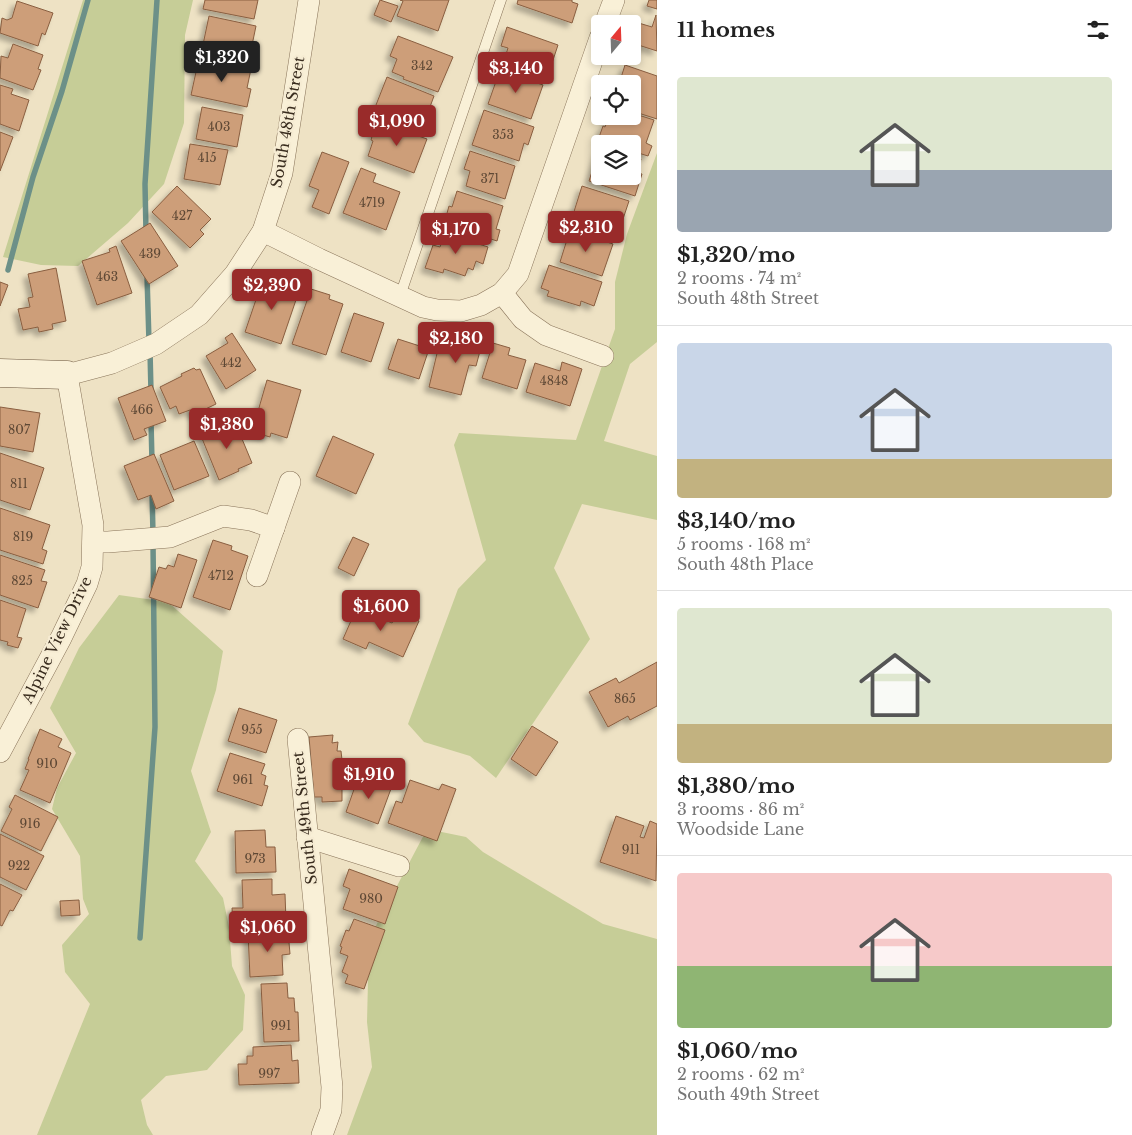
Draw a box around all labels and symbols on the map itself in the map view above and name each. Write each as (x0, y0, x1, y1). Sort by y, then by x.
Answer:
north arrow (591, 15, 641, 65)
pin: $1,320 (181, 41, 263, 83)
pin: $3,140 (475, 52, 557, 94)
street label: South 48th Street (267, 54, 308, 189)
house number: 342 (411, 58, 433, 73)
pin: $1,090 (356, 104, 438, 147)
house number: 403 (208, 119, 230, 134)
house number: 353 (492, 127, 514, 142)
house number: 415 (197, 150, 217, 165)
house number: 371 (481, 171, 499, 186)
house number: 4719 (359, 195, 385, 210)
house number: 427 (172, 208, 193, 223)
pin: $2,310 (545, 210, 627, 253)
pin: $1,170 (415, 212, 497, 255)
house number: 439 (139, 246, 161, 261)
pin: $2,390 (231, 268, 313, 311)
house number: 463 (96, 269, 118, 284)
pin: $2,180 (415, 322, 497, 364)
house number: 442 (220, 355, 242, 370)
house number: 4848 (540, 373, 568, 388)
house number: 466 (131, 402, 154, 417)
pin: $1,380 (186, 408, 268, 450)
house number: 807 (8, 422, 31, 437)
house number: 811 (10, 476, 28, 491)
house number: 819 (13, 529, 33, 544)
house number: 4712 (208, 568, 234, 583)
house number: 825 (11, 573, 33, 588)
street label: Alpine View Drive (17, 573, 96, 707)
pin: $1,600 (340, 590, 422, 632)
house number: 865 (614, 691, 636, 706)
house number: 955 (241, 722, 263, 737)
street label: South 49th Street (288, 750, 321, 886)
house number: 910 (36, 756, 58, 771)
pin: $1,910 (328, 758, 410, 800)
house number: 961 (233, 772, 253, 787)
house number: 916 (20, 816, 41, 831)
house number: 911 (622, 842, 640, 857)
house number: 973 (244, 851, 266, 866)
house number: 922 (8, 858, 30, 873)
house number: 980 (359, 891, 383, 906)
pin: $1,060 (227, 910, 309, 953)
house number: 991 (271, 1018, 291, 1033)
house number: 997 (258, 1066, 281, 1081)

